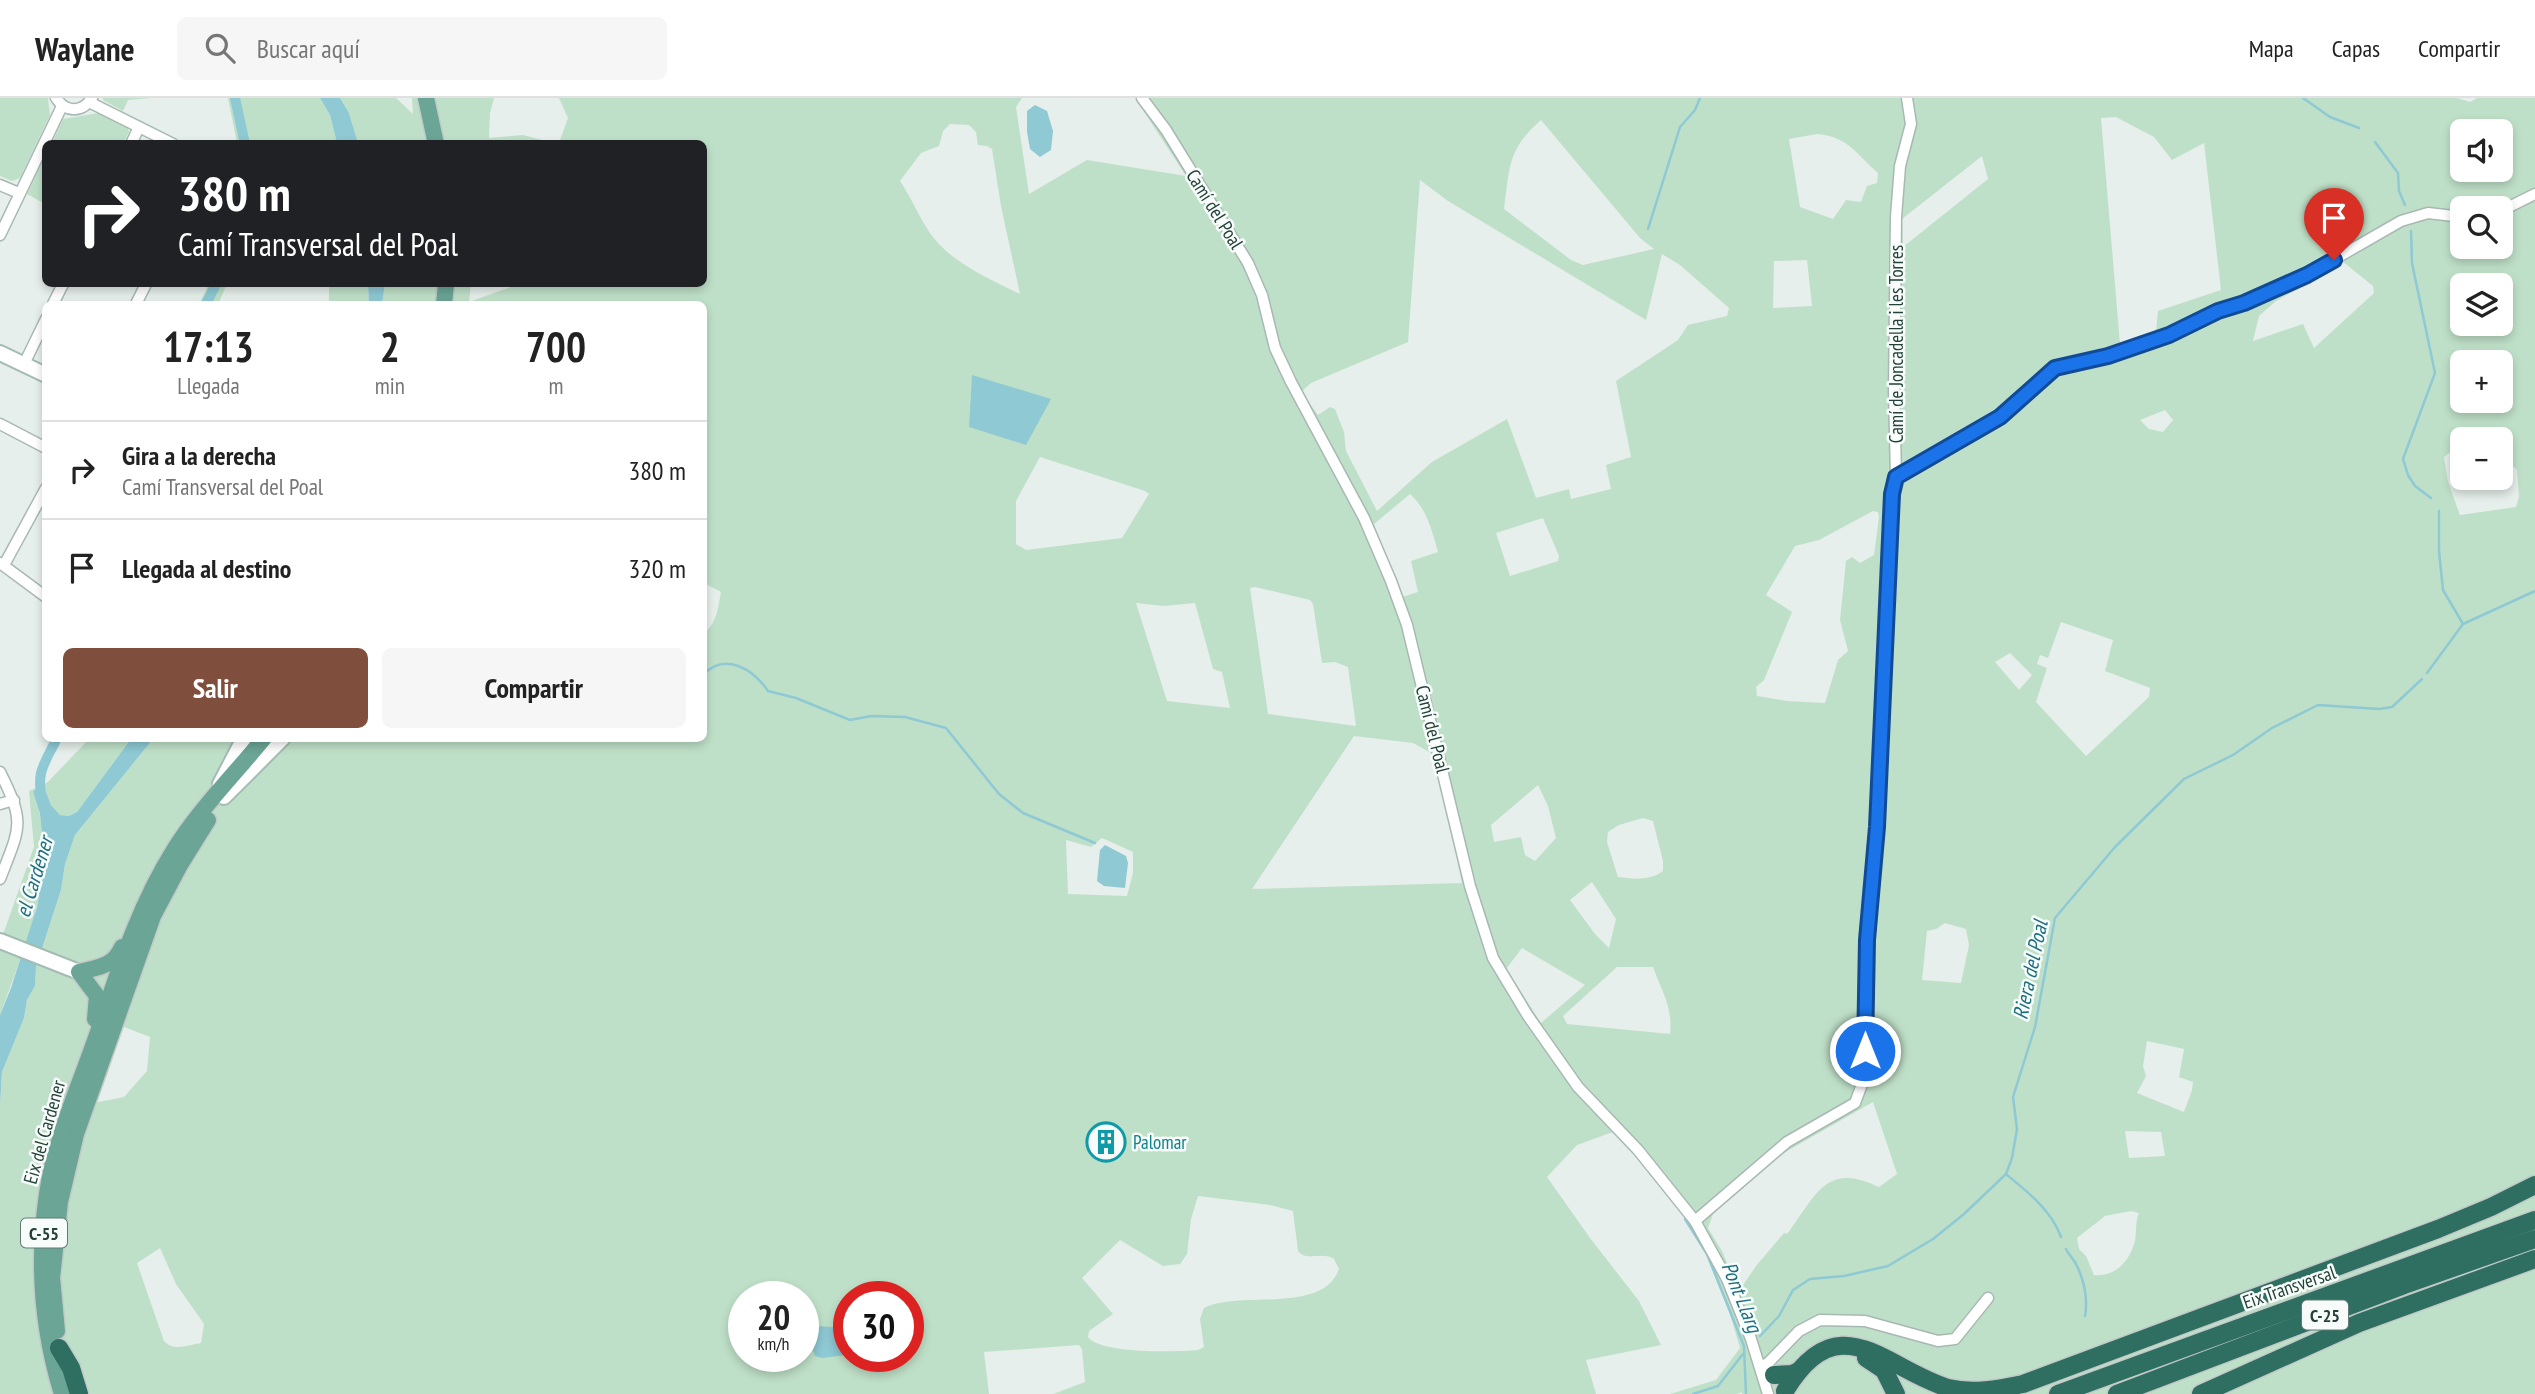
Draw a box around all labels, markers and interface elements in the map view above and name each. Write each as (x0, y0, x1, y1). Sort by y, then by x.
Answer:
search box (177, 17, 667, 80)
text: Waylane (35, 27, 135, 70)
icon: search (201, 29, 239, 67)
text: Buscar aquí (257, 32, 360, 65)
text: Mapa (2249, 33, 2294, 64)
text: Capas (2332, 33, 2380, 64)
text: Compartir (2418, 33, 2500, 64)
map controls (2450, 119, 2513, 490)
button: sound (2450, 119, 2513, 182)
text: 380 m (178, 161, 291, 225)
street label: Camí del Poal (1181, 165, 1249, 254)
icon: right (63, 168, 154, 259)
pin (2304, 188, 2364, 260)
button: search (2450, 196, 2513, 259)
icon: arrive (2315, 199, 2353, 237)
text: Camí Transversal del Poal (178, 223, 458, 265)
street label: Camí de Joncadella i les Torres (1884, 245, 1908, 443)
button: layers (2450, 273, 2513, 336)
text: 17:13 (163, 319, 254, 374)
text: 2 (380, 319, 400, 374)
text: 700 (526, 319, 586, 374)
button: + (2450, 350, 2513, 413)
text: Llegada (177, 371, 240, 400)
text: min (375, 371, 405, 400)
text: m (548, 371, 563, 400)
button: − (2450, 427, 2513, 490)
text: Gira a la derecha (122, 439, 276, 472)
icon: right (63, 451, 101, 489)
text: 380 m (628, 454, 686, 487)
text: Camí Transversal del Poal (122, 472, 323, 501)
icon: arrive (63, 549, 101, 587)
text: Llegada al destino (122, 552, 291, 585)
text: 320 m (628, 552, 686, 585)
button: Salir (63, 648, 368, 728)
button: Compartir (382, 648, 686, 728)
street label: Camí del Poal (1411, 683, 1456, 776)
water label: el Cardener (9, 830, 60, 921)
water label: Riera del Poal (2006, 916, 2054, 1022)
position arrow (1828, 1014, 1902, 1088)
street label: Eix del Cardener (18, 1077, 70, 1187)
building icon: Palomar (1085, 1121, 1127, 1163)
place label: Palomar (1133, 1130, 1187, 1154)
road number: C-55 (21, 1218, 67, 1248)
water label: Pont Llarg (1716, 1258, 1769, 1338)
street label: Eix Transversal (2239, 1260, 2339, 1314)
speed limit sign: 30 (833, 1281, 924, 1372)
text: 20 (757, 1294, 790, 1340)
road number: C-25 (2302, 1300, 2348, 1330)
text: km/h (758, 1332, 789, 1355)

